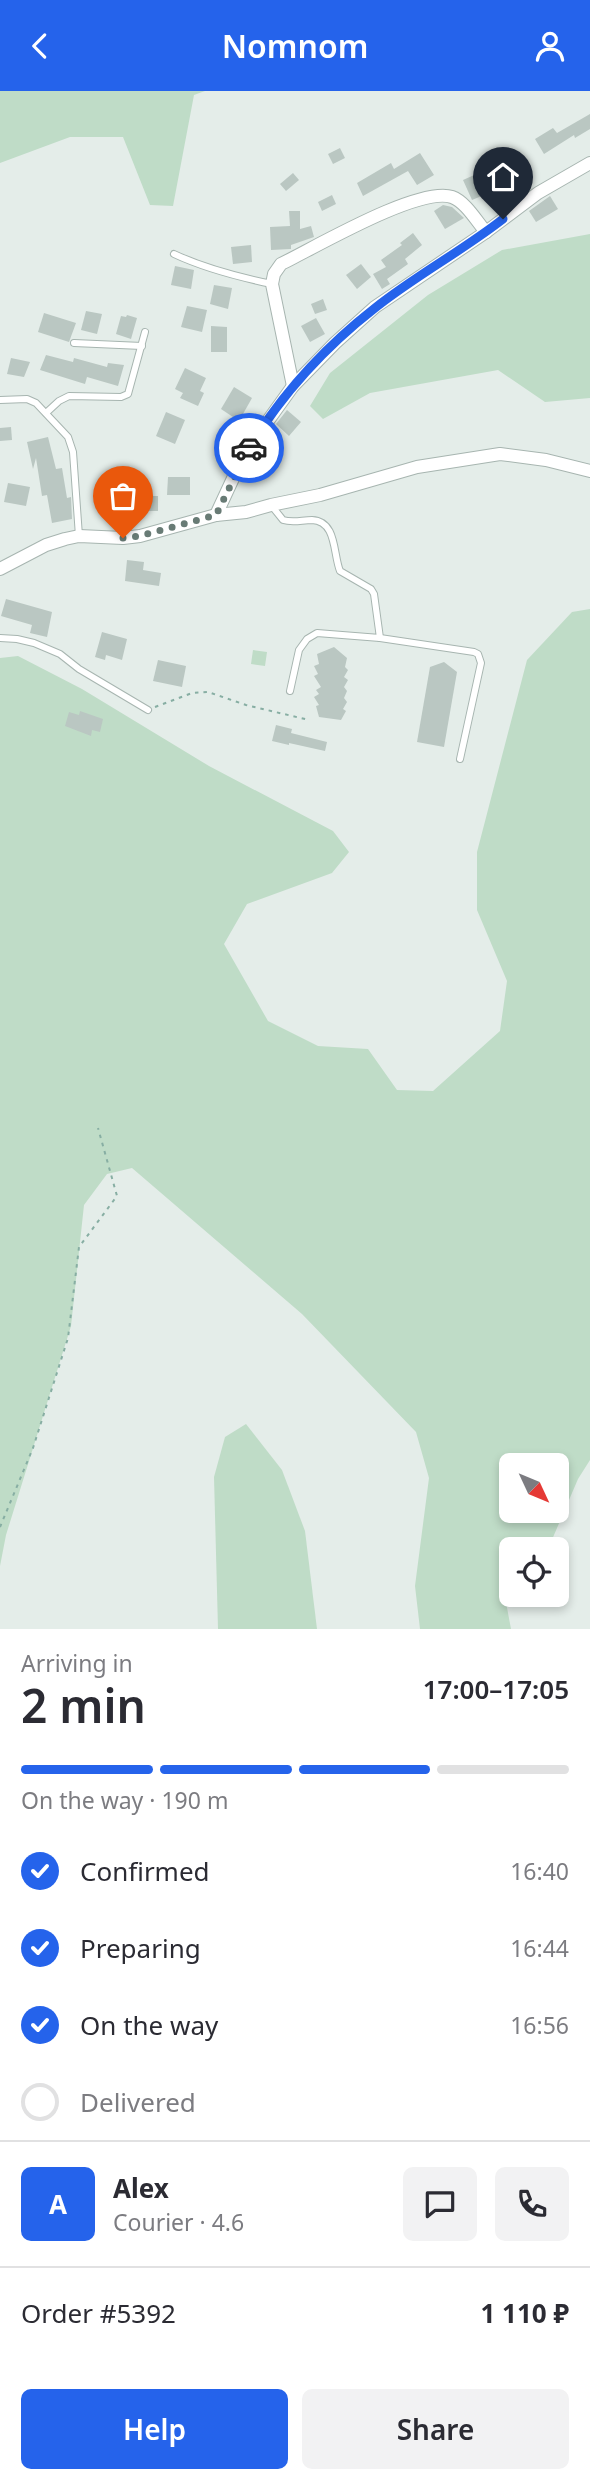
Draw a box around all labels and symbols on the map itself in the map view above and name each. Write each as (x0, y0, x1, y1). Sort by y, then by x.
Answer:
pin (473, 147, 533, 219)
courier (214, 413, 284, 483)
pin (93, 466, 153, 538)
north arrow (499, 1453, 569, 1523)

